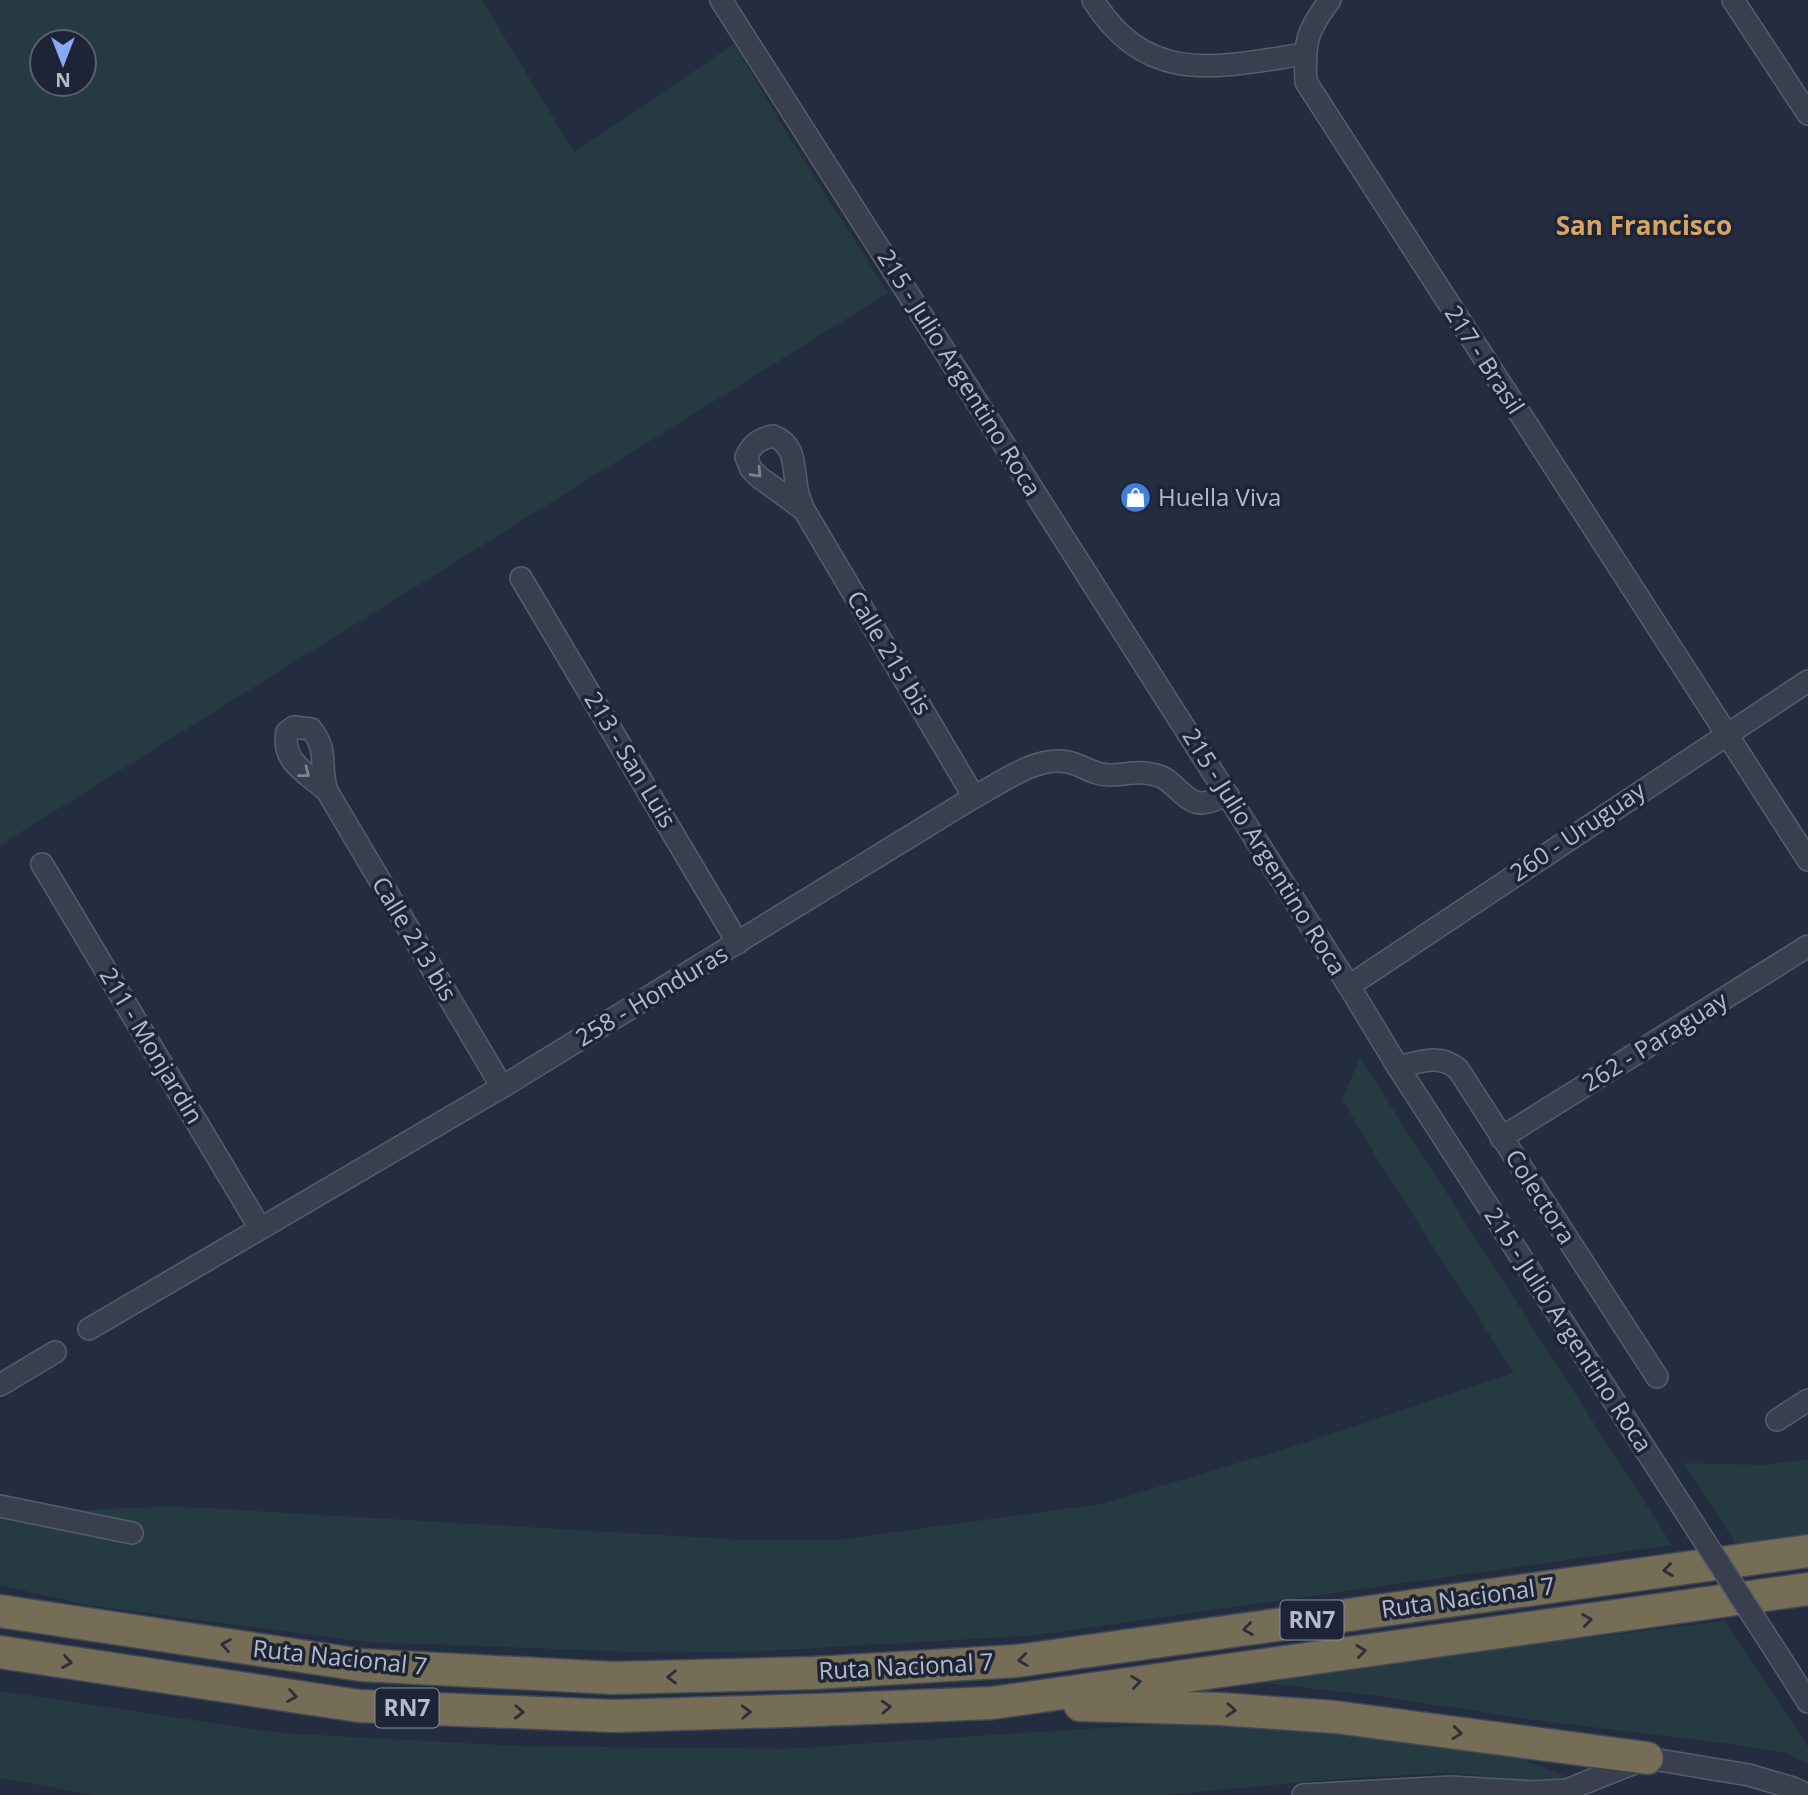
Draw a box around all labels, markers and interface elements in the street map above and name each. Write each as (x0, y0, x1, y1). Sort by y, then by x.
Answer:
north arrow (28, 28, 98, 98)
text: N (55, 67, 71, 93)
district label: San Francisco (1556, 207, 1732, 243)
street label: 215 - Julio Argentino Roca (871, 242, 1050, 502)
street label: 217 - Brasil (1438, 298, 1533, 420)
one-way arrow (749, 464, 761, 477)
place label: Huella Viva (1158, 480, 1281, 513)
shop icon: Huella Viva (1118, 481, 1152, 515)
street label: Calle 215 bis (840, 584, 940, 721)
street label: 213 - San Luis (578, 685, 685, 834)
street label: 215 - Julio Argentino Roca (1176, 721, 1355, 981)
one-way arrow (297, 764, 310, 777)
street label: 260 - Uruguay (1503, 773, 1652, 888)
street label: Calle 213 bis (365, 870, 465, 1007)
street label: 258 - Honduras (569, 936, 734, 1053)
street label: 211 - Monjardin (93, 961, 212, 1129)
street label: 262 - Paraguay (1575, 982, 1734, 1099)
street label: Colectora (1498, 1142, 1584, 1250)
street label: 215 - Julio Argentino Roca (1478, 1200, 1661, 1458)
one-way arrow (1662, 1562, 1673, 1577)
street label: Ruta Nacional 7 (1379, 1568, 1557, 1625)
road number: RN7 (1280, 1600, 1344, 1639)
one-way arrow (1581, 1612, 1593, 1627)
one-way arrow (1242, 1621, 1254, 1636)
street label: Ruta Nacional 7 (251, 1631, 429, 1682)
one-way arrow (220, 1638, 232, 1653)
street label: Ruta Nacional 7 (818, 1644, 994, 1687)
one-way arrow (1356, 1644, 1367, 1659)
one-way arrow (1017, 1652, 1029, 1667)
one-way arrow (62, 1654, 73, 1669)
one-way arrow (666, 1669, 677, 1684)
one-way arrow (1130, 1675, 1142, 1690)
one-way arrow (287, 1688, 298, 1703)
road number: RN7 (376, 1688, 438, 1728)
one-way arrow (880, 1700, 891, 1715)
one-way arrow (1226, 1702, 1237, 1717)
one-way arrow (514, 1705, 525, 1720)
one-way arrow (741, 1705, 752, 1720)
one-way arrow (1451, 1726, 1463, 1741)

